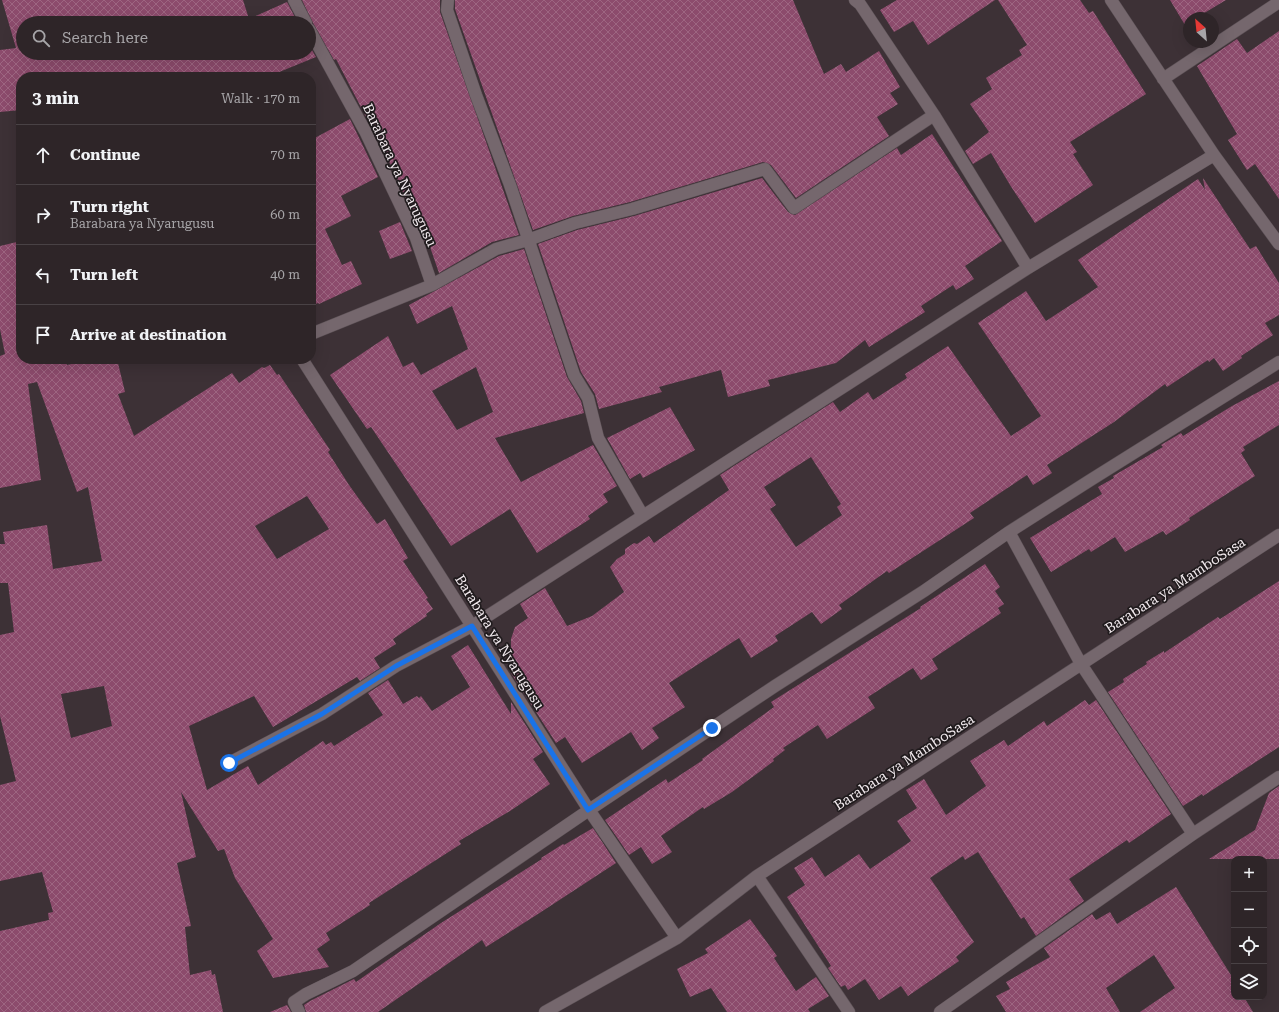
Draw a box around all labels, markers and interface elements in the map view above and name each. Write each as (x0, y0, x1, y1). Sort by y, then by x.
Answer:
north arrow (1183, 12, 1219, 48)
search box (16, 16, 316, 60)
icon: search (30, 27, 52, 49)
text: Search here (62, 29, 148, 47)
text: 3 min (32, 88, 79, 108)
text: Walk · 170 m (221, 91, 300, 106)
street label: Barabara ya Nyarugusu (360, 101, 440, 249)
icon: ahead (32, 144, 54, 166)
text: Continue (70, 146, 140, 164)
text: 70 m (270, 147, 300, 162)
text: Turn right (70, 198, 149, 216)
icon: right (32, 204, 54, 226)
text: 60 m (270, 207, 300, 222)
text: Barabara ya Nyarugusu (70, 216, 214, 231)
icon: left (32, 264, 54, 286)
text: Turn left (70, 266, 138, 284)
text: 40 m (270, 267, 300, 282)
icon: arrive (32, 324, 54, 346)
text: Arrive at destination (70, 326, 226, 344)
street label: Barabara ya MamboSasa (1102, 533, 1248, 636)
street label: Barabara ya Nyarugusu (452, 572, 548, 712)
street label: Barabara ya MamboSasa (831, 710, 977, 813)
route end (703, 719, 721, 737)
route start (220, 754, 238, 772)
map controls (1231, 856, 1267, 1000)
button: + (1231, 856, 1267, 892)
button: − (1231, 892, 1267, 928)
button: locate (1231, 928, 1267, 964)
button: layers (1231, 964, 1267, 1000)

